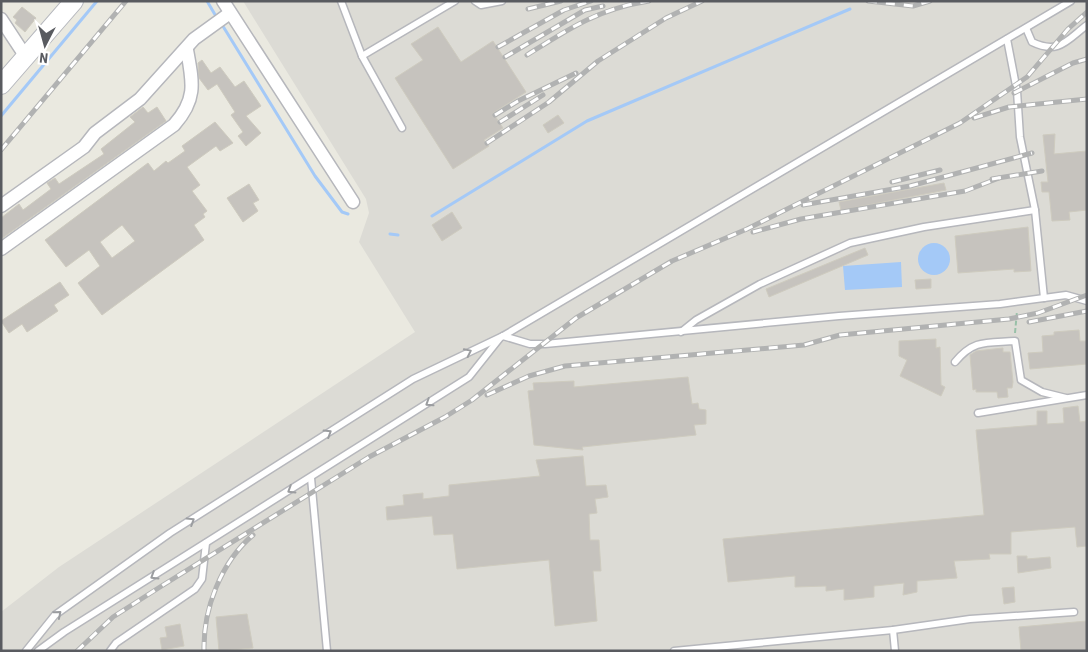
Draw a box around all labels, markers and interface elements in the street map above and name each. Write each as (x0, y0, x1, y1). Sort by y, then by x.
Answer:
north arrow (20, 20, 70, 70)
text: N (39, 50, 49, 66)
one-way arrow (463, 348, 472, 358)
one-way arrow (425, 397, 434, 406)
one-way arrow (322, 430, 331, 440)
one-way arrow (288, 483, 297, 493)
one-way arrow (185, 517, 194, 527)
one-way arrow (150, 569, 159, 579)
one-way arrow (52, 610, 61, 619)

